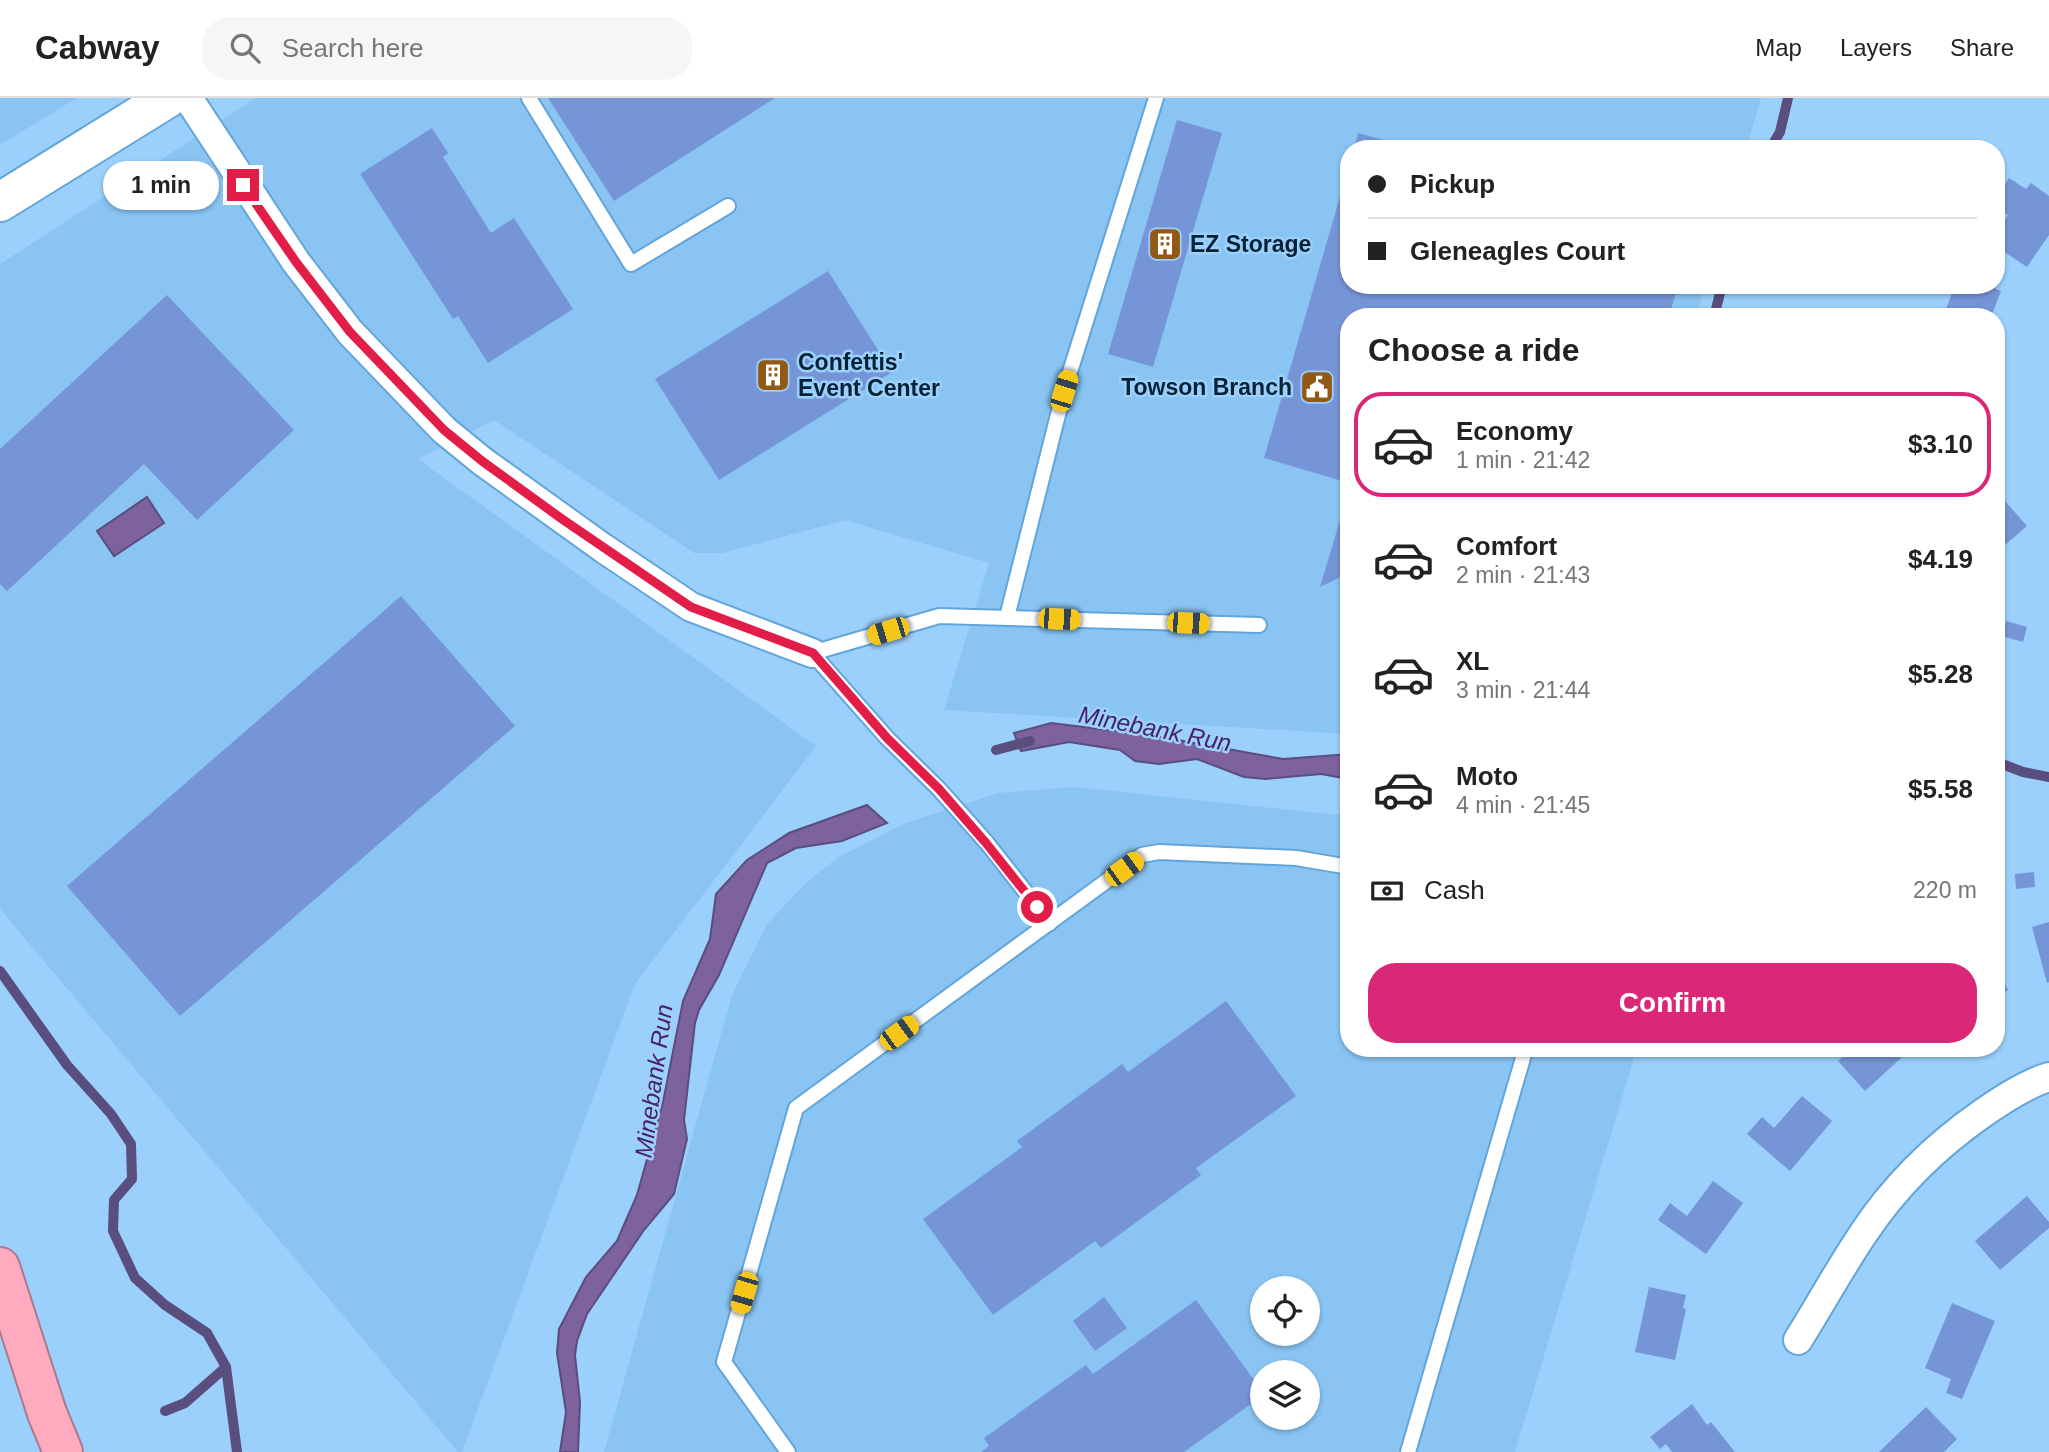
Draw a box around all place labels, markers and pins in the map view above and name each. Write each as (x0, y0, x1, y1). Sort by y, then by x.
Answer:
building icon: EZ Storage (1146, 225, 1184, 263)
place label: EZ Storage (1190, 231, 1311, 257)
place label: Confettis' Event Center (798, 349, 940, 401)
building icon: Confettis' Event Center (754, 356, 792, 394)
public building icon: Towson Branch (1298, 368, 1336, 406)
place label: Towson Branch (1121, 374, 1292, 400)

